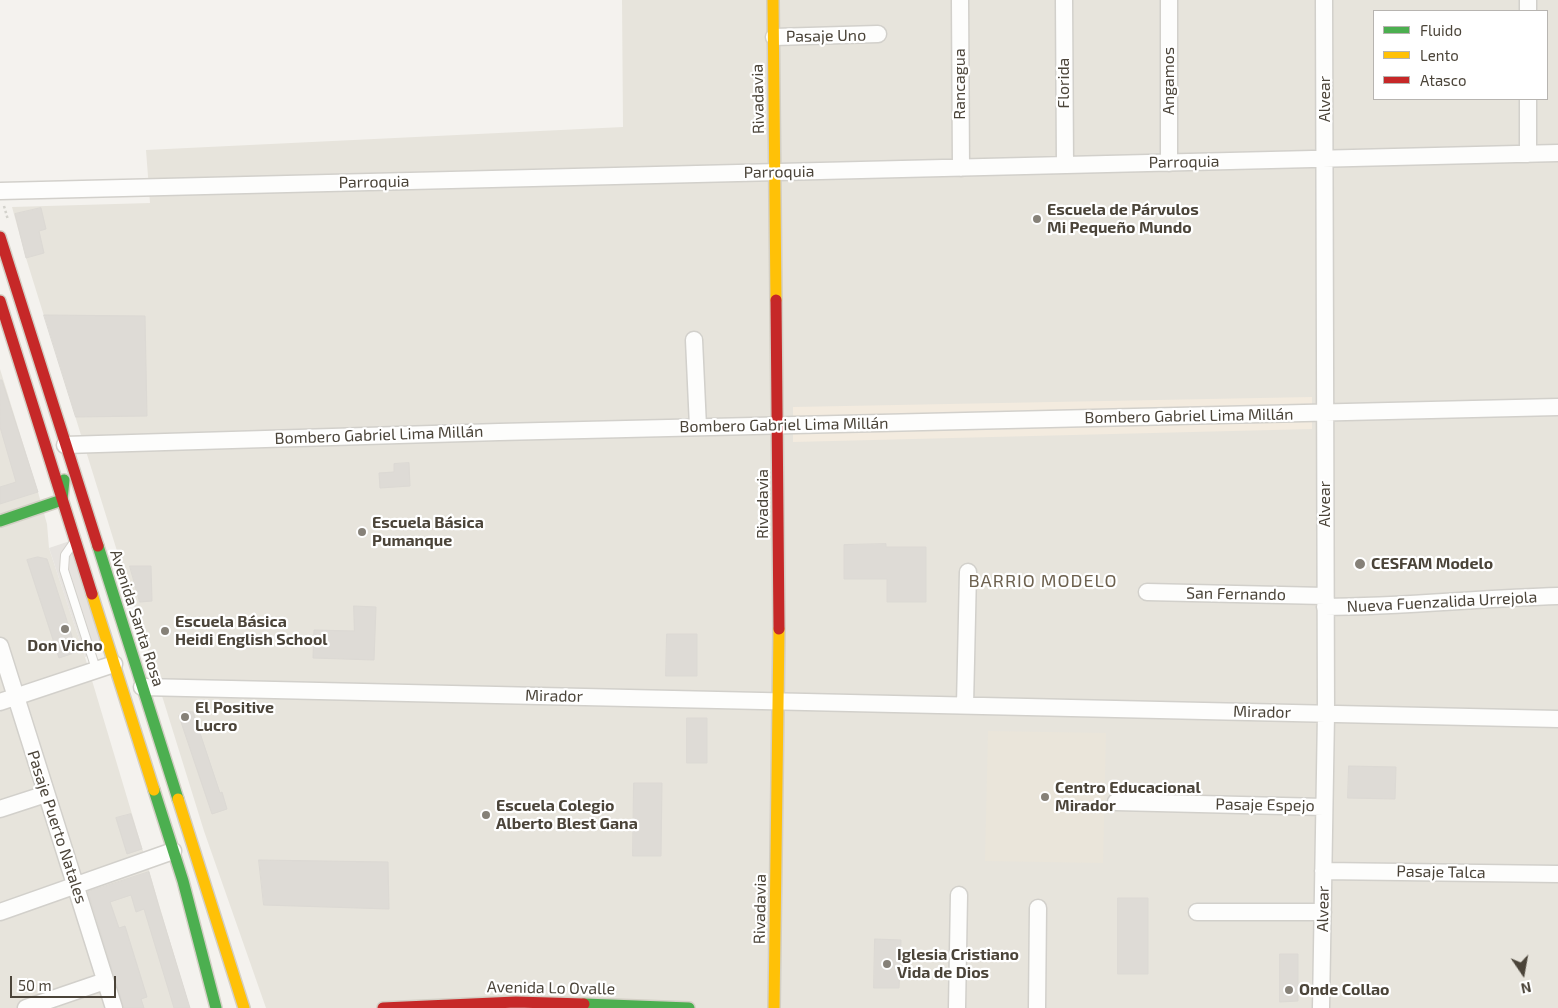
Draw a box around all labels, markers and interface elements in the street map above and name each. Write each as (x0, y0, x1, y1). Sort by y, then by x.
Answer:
legend (1373, 10, 1548, 100)
text: Fluido (1420, 21, 1462, 39)
street label: Pasaje Uno (786, 26, 866, 46)
text: Lento (1420, 46, 1459, 64)
street label: Angamos (1159, 47, 1179, 115)
street label: Rancagua (950, 48, 970, 120)
street label: Florida (1054, 58, 1074, 108)
street label: Rivadavia (748, 64, 768, 134)
text: Atasco (1420, 71, 1466, 89)
street label: Alvear (1315, 76, 1335, 122)
street label: Parroquia (1148, 152, 1220, 172)
street label: Parroquia (743, 162, 815, 182)
street label: Parroquia (338, 172, 410, 192)
place label: Escuela de Párvulos Mi Pequeño Mundo (1047, 200, 1199, 238)
marker: Escuela de Párvulos Mi Pequeño Mundo (1031, 213, 1043, 225)
street label: Bombero Gabriel Lima Millán (1084, 405, 1294, 427)
street label: Bombero Gabriel Lima Millán (679, 414, 889, 436)
street label: Bombero Gabriel Lima Millán (274, 422, 484, 448)
street label: Rivadavia (753, 469, 773, 539)
street label: Alvear (1315, 481, 1335, 527)
place label: Escuela Básica Pumanque (372, 513, 484, 551)
marker: Escuela Básica Pumanque (356, 526, 368, 538)
street label: Avenida Santa Rosa (106, 547, 168, 689)
place label: CESFAM Modelo (1371, 554, 1493, 574)
marker: CESFAM Modelo (1353, 557, 1367, 571)
district label: BARRIO MODELO (967, 570, 1119, 592)
street label: San Fernando (1186, 584, 1286, 604)
street label: Nueva Fuenzalida Urrejola (1346, 587, 1538, 617)
place label: Escuela Básica Heidi English School (175, 612, 328, 650)
marker: Don Vicho (59, 623, 71, 635)
marker: Escuela Básica Heidi English School (159, 625, 171, 637)
place label: Don Vicho (27, 636, 103, 656)
street label: Mirador (525, 686, 583, 706)
place label: El Positive Lucro (195, 698, 274, 736)
street label: Mirador (1233, 702, 1291, 722)
marker: El Positive Lucro (179, 711, 191, 723)
street label: Pasaje Puerto Natales (23, 748, 91, 906)
place label: Centro Educacional Mirador (1055, 778, 1201, 816)
marker: Centro Educacional Mirador (1039, 791, 1051, 803)
street label: Pasaje Espejo (1215, 795, 1315, 815)
place label: Escuela Colegio Alberto Blest Gana (496, 796, 638, 834)
marker: Escuela Colegio Alberto Blest Gana (480, 809, 492, 821)
street label: Pasaje Talca (1396, 862, 1486, 882)
street label: Rivadavia (750, 874, 770, 944)
street label: Alvear (1313, 886, 1333, 932)
place label: Iglesia Cristiano Vida de Dios (897, 945, 1019, 983)
north arrow (1498, 948, 1548, 998)
marker: Iglesia Cristiano Vida de Dios (881, 958, 893, 970)
scale bar (12, 966, 119, 998)
text: 50 m (18, 976, 52, 994)
street label: Avenida Lo Ovalle (487, 977, 615, 999)
text: N (1520, 979, 1533, 998)
place label: Onde Collao (1299, 980, 1390, 1000)
marker: Onde Collao (1283, 984, 1295, 996)

